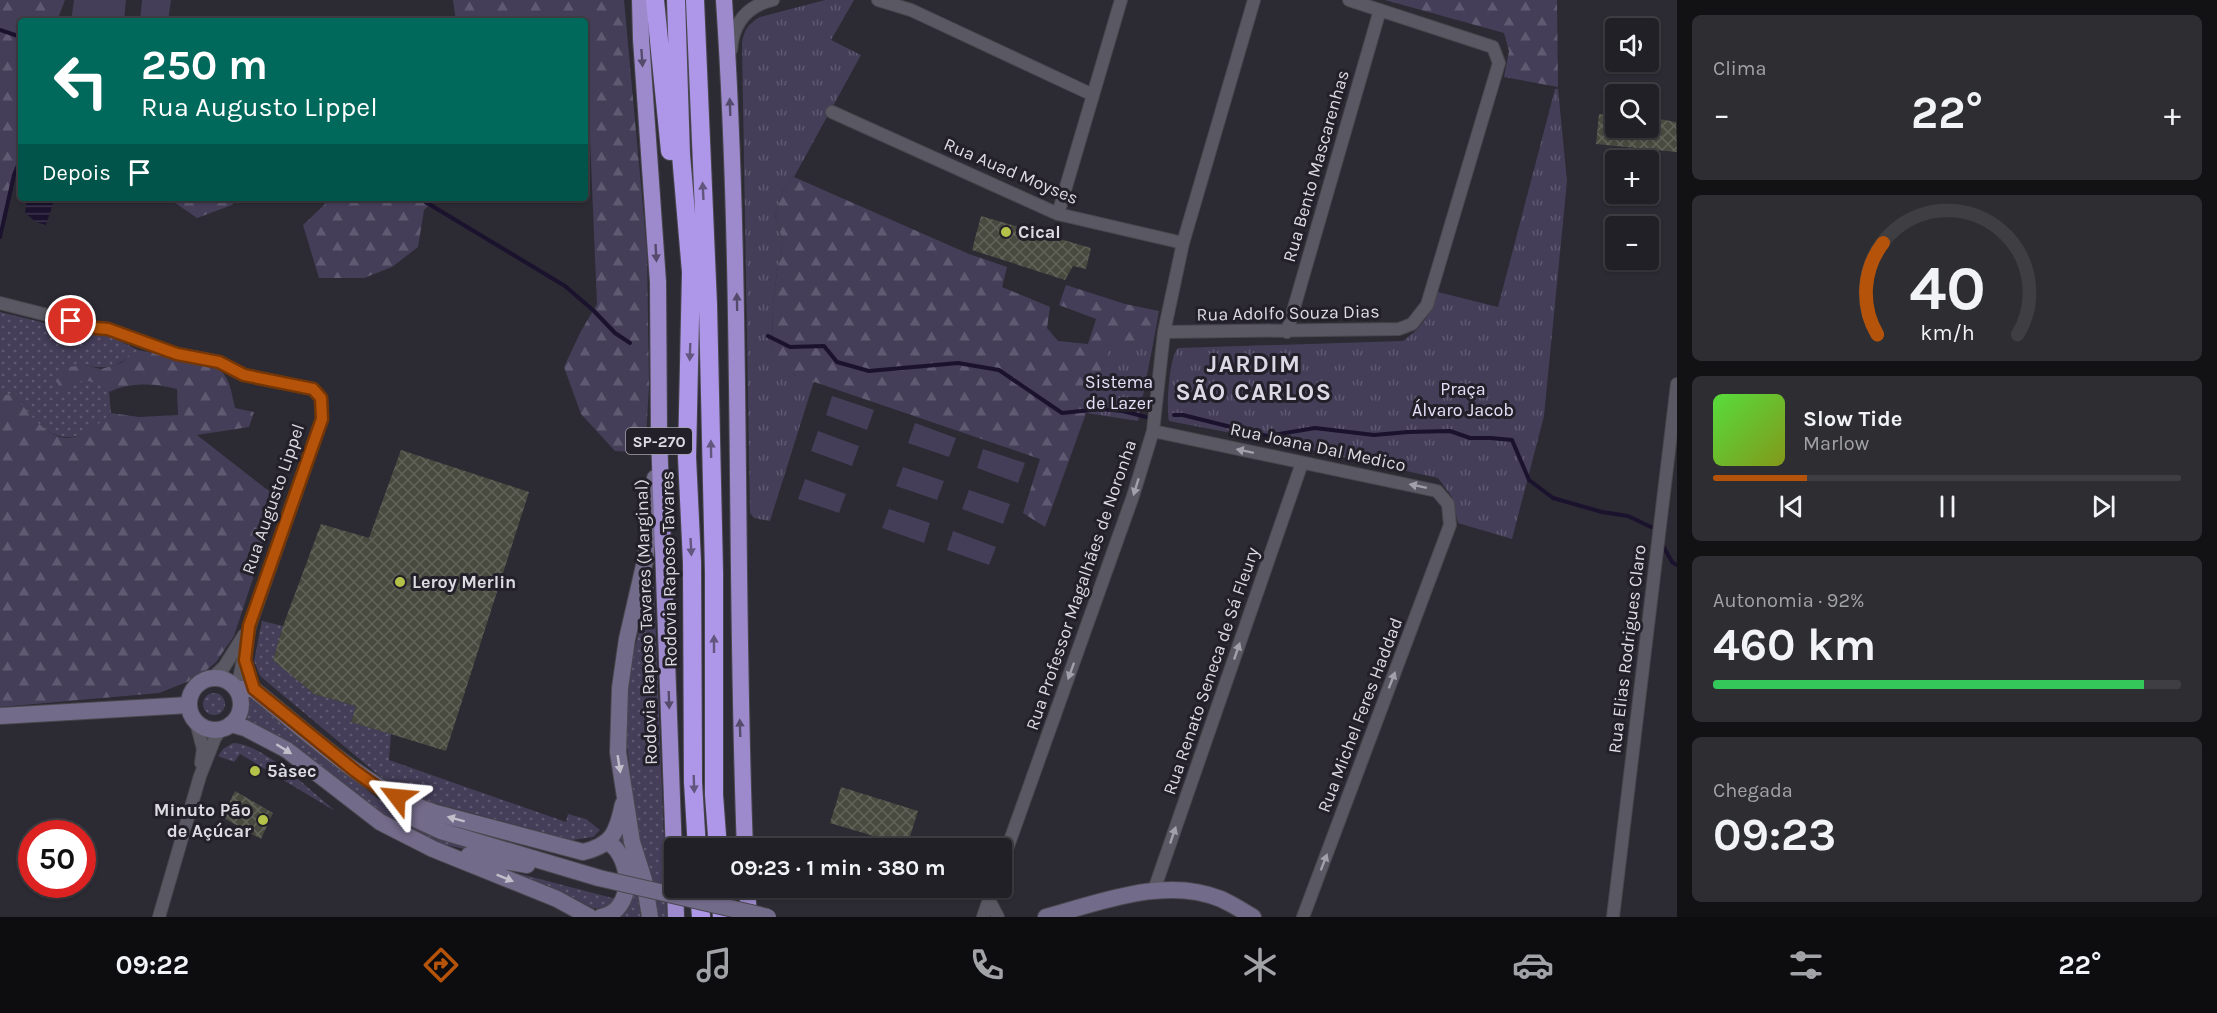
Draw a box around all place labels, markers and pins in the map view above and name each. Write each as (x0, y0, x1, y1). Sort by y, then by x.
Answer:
place label: Cical (1018, 221, 1061, 243)
marker: Cical (999, 225, 1013, 239)
pin (45, 295, 96, 346)
place label: Leroy Merlin (412, 571, 516, 593)
marker: Leroy Merlin (393, 575, 407, 589)
place label: 5àsec (267, 760, 317, 782)
marker: 5àsec (248, 764, 262, 778)
place label: Minuto Pão de Açúcar (154, 799, 251, 842)
marker: Minuto Pão de Açúcar (256, 813, 270, 827)

